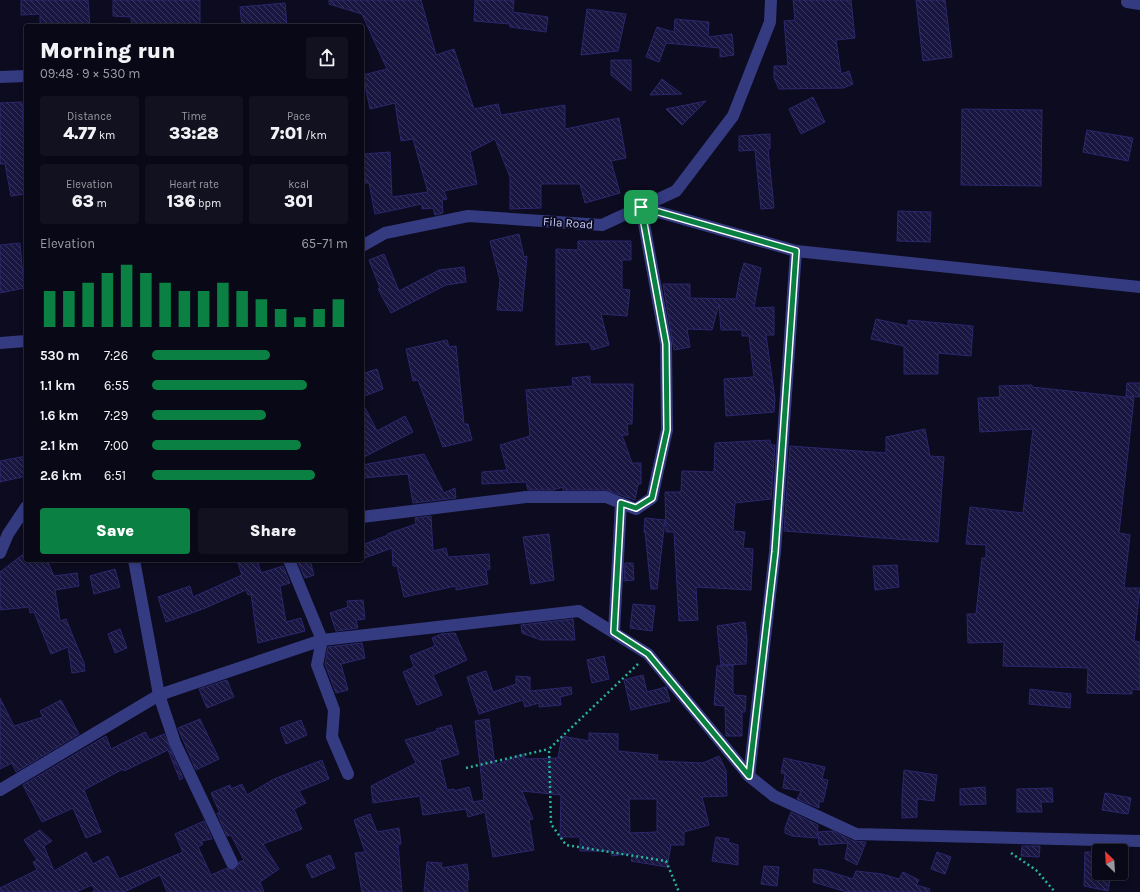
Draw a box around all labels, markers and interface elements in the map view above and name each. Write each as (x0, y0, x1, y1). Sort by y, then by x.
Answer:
button: share (306, 37, 348, 79)
text: Morning run (40, 38, 175, 64)
text: 09:48 · 9 × 530 m (40, 66, 141, 81)
text: Distance (67, 110, 112, 123)
text: Time (182, 110, 206, 123)
text: Pace (287, 110, 310, 123)
text: 4.77 (63, 123, 96, 143)
text: 33:28 (169, 123, 219, 143)
text: 7:01 (271, 123, 303, 143)
text: km (96, 129, 115, 142)
text: /km (303, 129, 327, 142)
text: Elevation (66, 178, 113, 191)
text: Heart rate (169, 178, 219, 191)
text: kcal (288, 178, 309, 191)
pin (624, 190, 658, 224)
text: 63 (72, 191, 94, 211)
text: 136 (167, 191, 195, 211)
text: 301 (284, 191, 313, 211)
icon: arrive (630, 196, 652, 218)
text: m (94, 197, 107, 210)
text: bpm (195, 197, 221, 210)
street label: Fila Road (542, 214, 594, 232)
text: Elevation (40, 236, 95, 251)
text: 65–71 m (301, 236, 348, 251)
text: 530 m (40, 348, 80, 363)
text: 7:26 (104, 348, 128, 363)
text: 1.1 km (40, 378, 75, 393)
text: 6:55 (104, 378, 129, 393)
text: 1.6 km (40, 408, 79, 423)
text: 7:29 (104, 408, 128, 423)
text: 2.1 km (40, 438, 79, 453)
text: 7:00 (104, 438, 129, 453)
text: 2.6 km (40, 468, 82, 483)
text: 6:51 (104, 468, 126, 483)
button: Save (40, 508, 190, 554)
button: Share (198, 508, 348, 554)
north arrow (1092, 844, 1128, 880)
map controls (1092, 844, 1128, 880)

